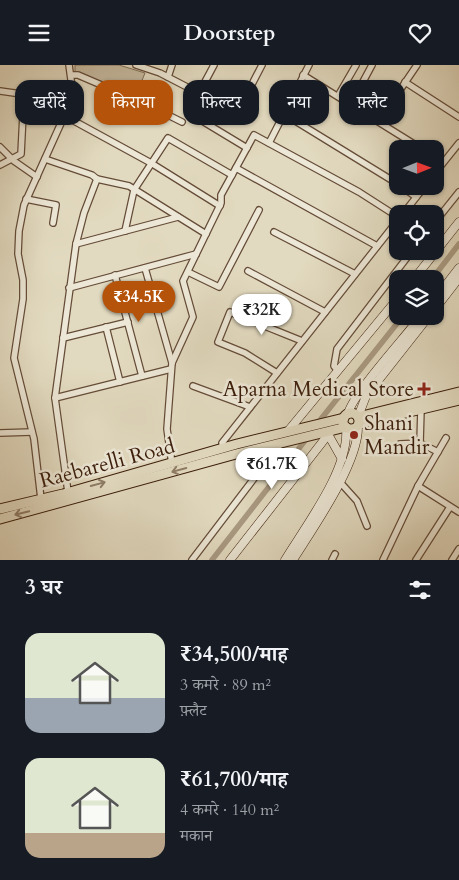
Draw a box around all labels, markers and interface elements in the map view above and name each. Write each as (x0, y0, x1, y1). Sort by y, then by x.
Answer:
text: Doorstep (183, 18, 276, 48)
icon: menu (25, 19, 53, 47)
icon: heart (406, 19, 434, 47)
chip: खरीदें (15, 80, 84, 125)
chip: किराया (94, 80, 173, 125)
chip: फ़िल्टर (183, 80, 259, 125)
chip: नया (269, 80, 329, 125)
chip: फ़्लैट (339, 80, 405, 125)
north arrow (389, 140, 444, 195)
map controls (389, 140, 444, 325)
button: locate (389, 205, 444, 260)
button: layers (389, 270, 444, 325)
pin: ₹34.5K (98, 281, 180, 323)
text: ₹34.5K (113, 286, 165, 308)
pin: ₹32K (232, 293, 292, 336)
text: ₹32K (243, 299, 281, 321)
place label: Aparna Medical Store (223, 375, 414, 404)
marker: Aparna Medical Store (418, 383, 430, 395)
place label: Shani Mandir (364, 409, 430, 462)
marker: Shani Mandir (348, 429, 360, 441)
street label: Raebarelli Road (36, 431, 178, 495)
pin: ₹61.7K (231, 447, 313, 490)
text: ₹61.7K (246, 453, 298, 475)
one-way arrow (171, 466, 187, 476)
one-way arrow (90, 479, 106, 488)
one-way arrow (15, 509, 31, 518)
text: 3 घर (25, 573, 62, 602)
icon: filters (406, 576, 434, 604)
text: ₹34,500/माह (180, 640, 288, 669)
icon: home (65, 653, 125, 713)
text: 3 कमरे · 89 m² (180, 674, 271, 696)
text: फ़्लैट (180, 700, 207, 722)
text: ₹61,700/माह (180, 765, 288, 794)
icon: home (65, 778, 125, 838)
text: 4 कमरे · 140 m² (180, 799, 279, 821)
text: मकान (180, 825, 212, 847)

